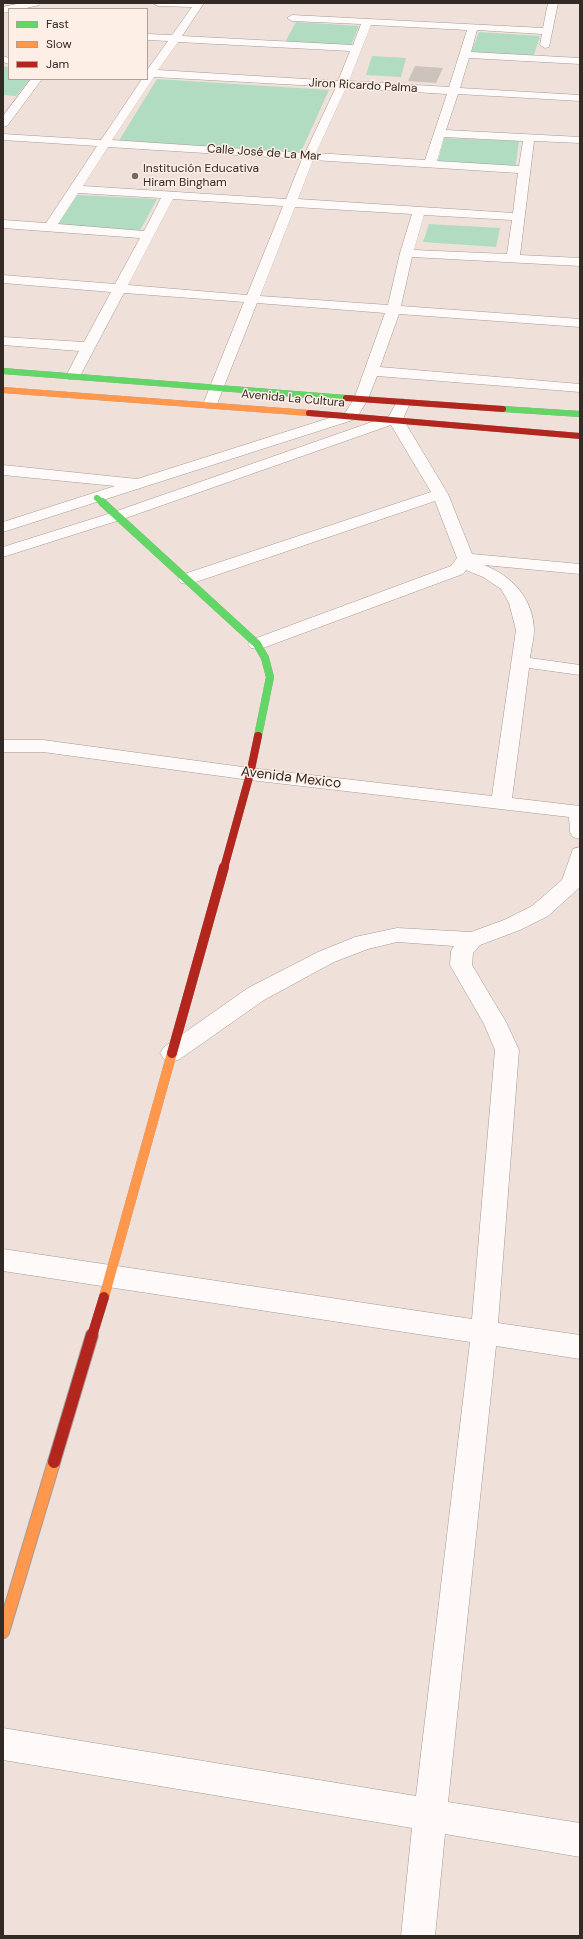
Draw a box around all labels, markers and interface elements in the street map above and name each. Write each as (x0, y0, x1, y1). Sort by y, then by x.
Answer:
legend (8, 8, 148, 80)
text: Fast (46, 16, 69, 32)
text: Slow (46, 36, 72, 52)
text: Jam (46, 56, 69, 72)
street label: Jiron Ricardo Palma (308, 76, 418, 96)
street label: Calle José de La Mar (206, 142, 322, 164)
place label: Institución Educativa Hiram Bingham (143, 162, 259, 190)
marker: Institución Educativa Hiram Bingham (130, 171, 140, 181)
street label: Avenida La Cultura (241, 387, 345, 411)
street label: Avenida Mexico (240, 764, 342, 792)

